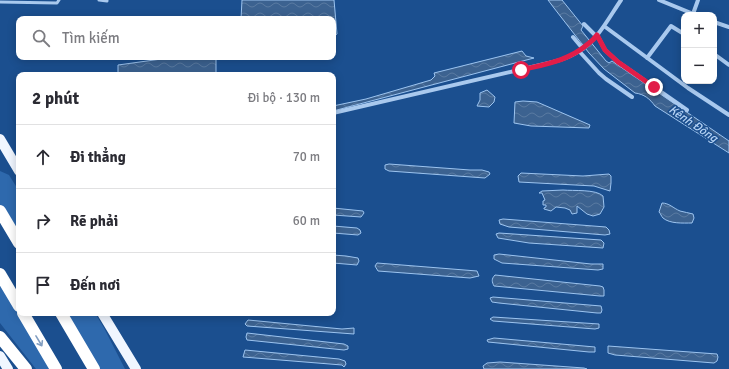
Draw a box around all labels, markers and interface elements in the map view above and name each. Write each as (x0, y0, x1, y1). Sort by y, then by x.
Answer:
map controls (681, 12, 717, 84)
button: + (681, 12, 717, 48)
search box (16, 16, 336, 60)
icon: search (30, 27, 52, 49)
text: Tìm kiếm (62, 29, 120, 47)
button: − (681, 48, 717, 84)
route start (512, 61, 530, 79)
route end (645, 78, 663, 96)
text: 2 phút (32, 88, 79, 109)
text: Đi bộ · 130 m (247, 90, 320, 106)
water label: Kênh Đông (666, 102, 722, 147)
icon: ahead (32, 146, 54, 168)
text: Đi thẳng (70, 148, 126, 166)
text: 70 m (293, 149, 320, 165)
icon: right (32, 210, 54, 232)
text: Rẽ phải (70, 212, 118, 230)
text: 60 m (293, 213, 320, 229)
icon: arrive (32, 274, 54, 296)
text: Đến nơi (70, 276, 120, 294)
one-way arrow (36, 335, 44, 347)

